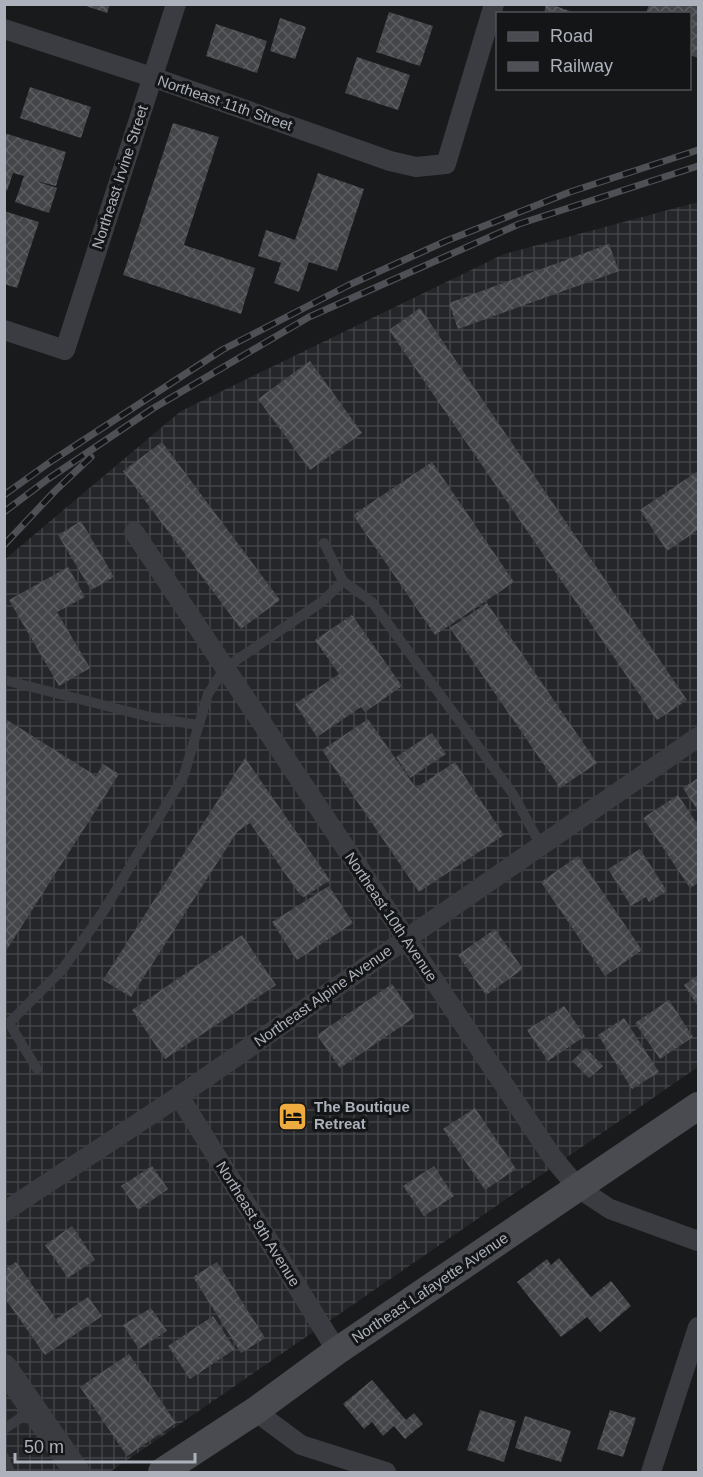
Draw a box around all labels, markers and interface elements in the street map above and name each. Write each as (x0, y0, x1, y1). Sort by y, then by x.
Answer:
legend (496, 12, 691, 90)
text: Road (550, 26, 593, 46)
text: Railway (550, 56, 613, 76)
street label: Northeast 11th Street (156, 71, 296, 134)
street label: Northeast Irvine Street (88, 102, 151, 251)
street label: Northeast 10th Avenue (342, 849, 441, 985)
street label: Northeast Alpine Avenue (251, 942, 395, 1050)
place label: The Boutique Retreat (314, 1098, 410, 1132)
hotel icon: The Boutique Retreat (277, 1100, 309, 1132)
street label: Northeast 9th Avenue (213, 1158, 304, 1289)
street label: Northeast Lafayette Avenue (348, 1229, 511, 1346)
scale bar (15, 1426, 195, 1464)
text: 50 m (24, 1437, 64, 1457)

